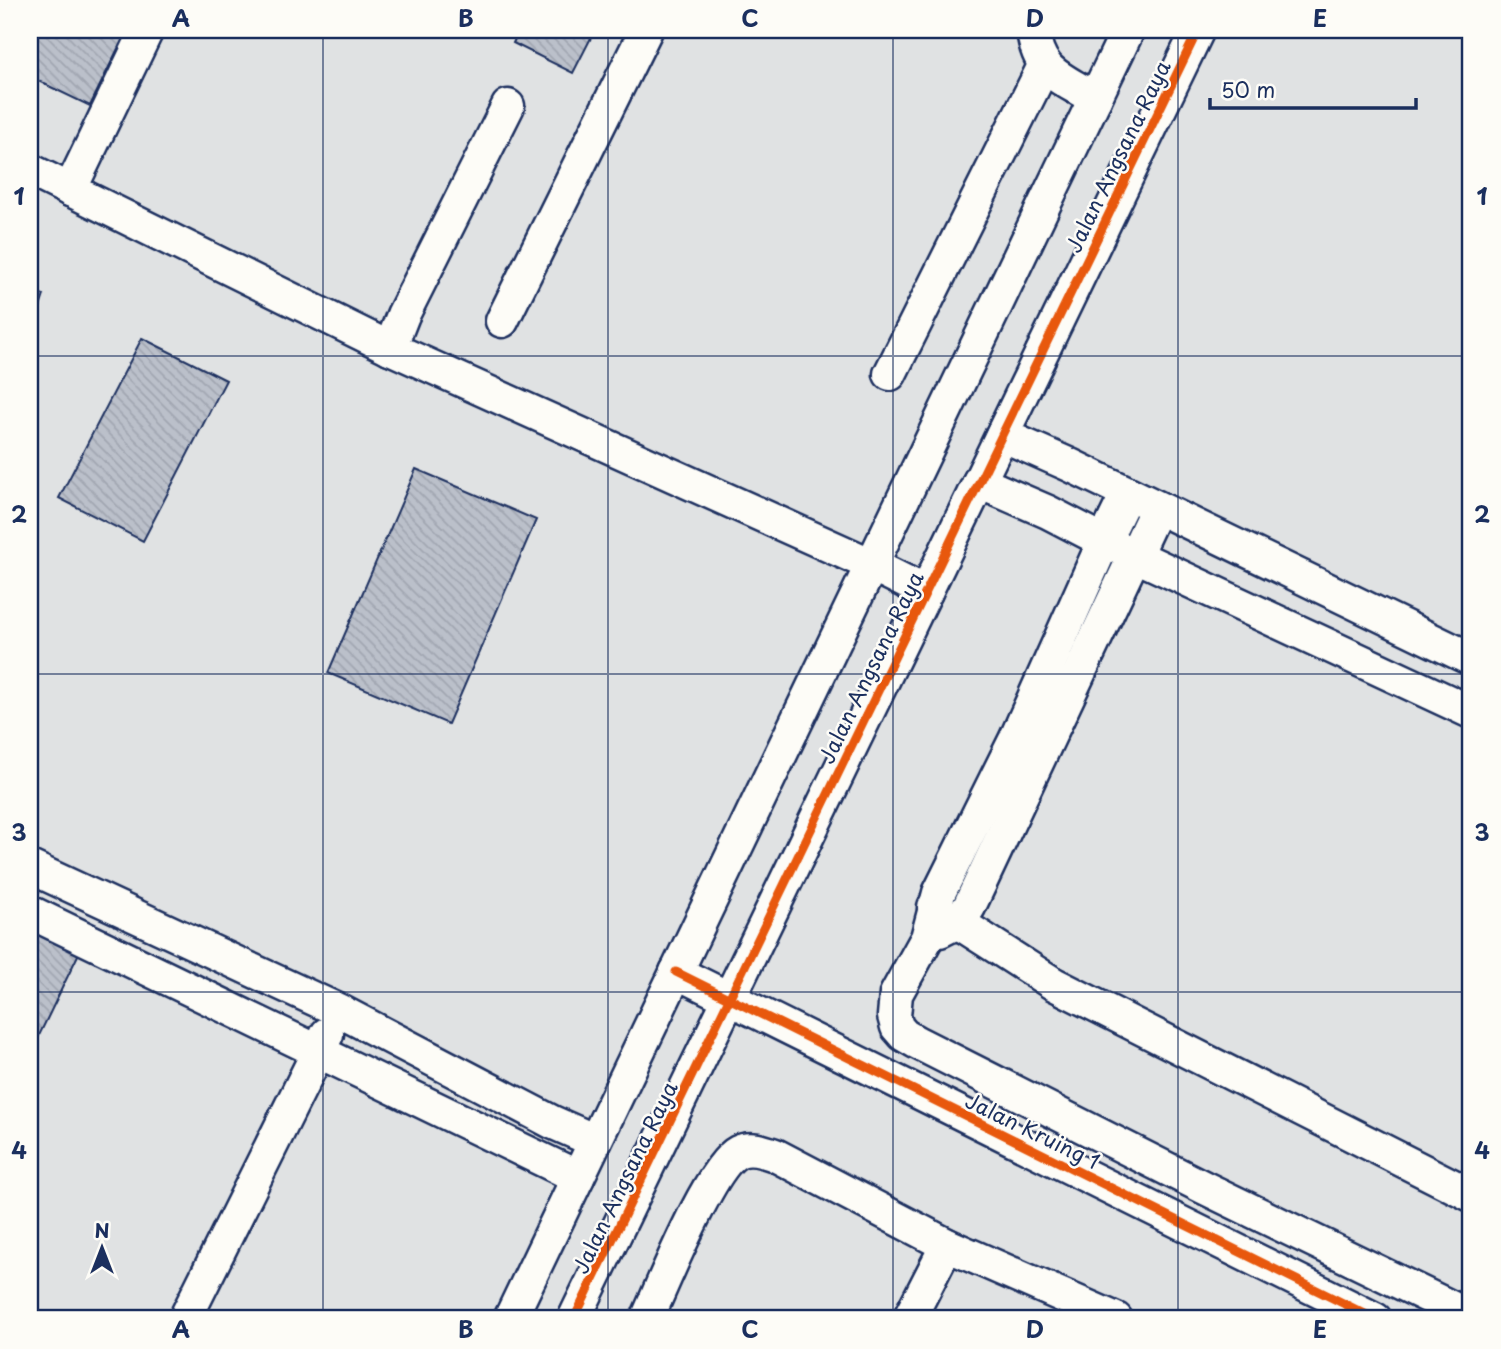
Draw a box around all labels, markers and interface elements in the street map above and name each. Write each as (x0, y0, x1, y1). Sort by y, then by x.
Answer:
text: A (172, 0, 190, 35)
text: B (458, 0, 474, 35)
text: C (741, 0, 759, 35)
text: D (1026, 0, 1044, 35)
text: E (1313, 0, 1327, 35)
street label: Jalan Angsana Raya (1057, 54, 1178, 258)
scale bar (1210, 66, 1417, 110)
text: 50 m (1221, 73, 1275, 105)
text: 1 (14, 178, 25, 213)
text: 1 (1477, 178, 1488, 213)
text: 2 (11, 496, 27, 531)
text: 2 (1474, 496, 1490, 531)
street label: Jalan Angsana Raya (810, 565, 931, 769)
text: 3 (11, 814, 27, 849)
text: 3 (1474, 814, 1490, 849)
street label: Jalan Angsana Raya (564, 1075, 685, 1279)
street label: Jalan Kruing 1 (960, 1084, 1106, 1176)
text: 4 (11, 1132, 27, 1167)
text: 4 (1474, 1132, 1490, 1167)
north arrow (66, 1212, 136, 1282)
text: N (94, 1216, 110, 1244)
text: A (172, 1311, 190, 1346)
text: B (458, 1311, 474, 1346)
text: C (741, 1311, 759, 1346)
text: D (1026, 1311, 1044, 1346)
text: E (1313, 1311, 1327, 1346)

